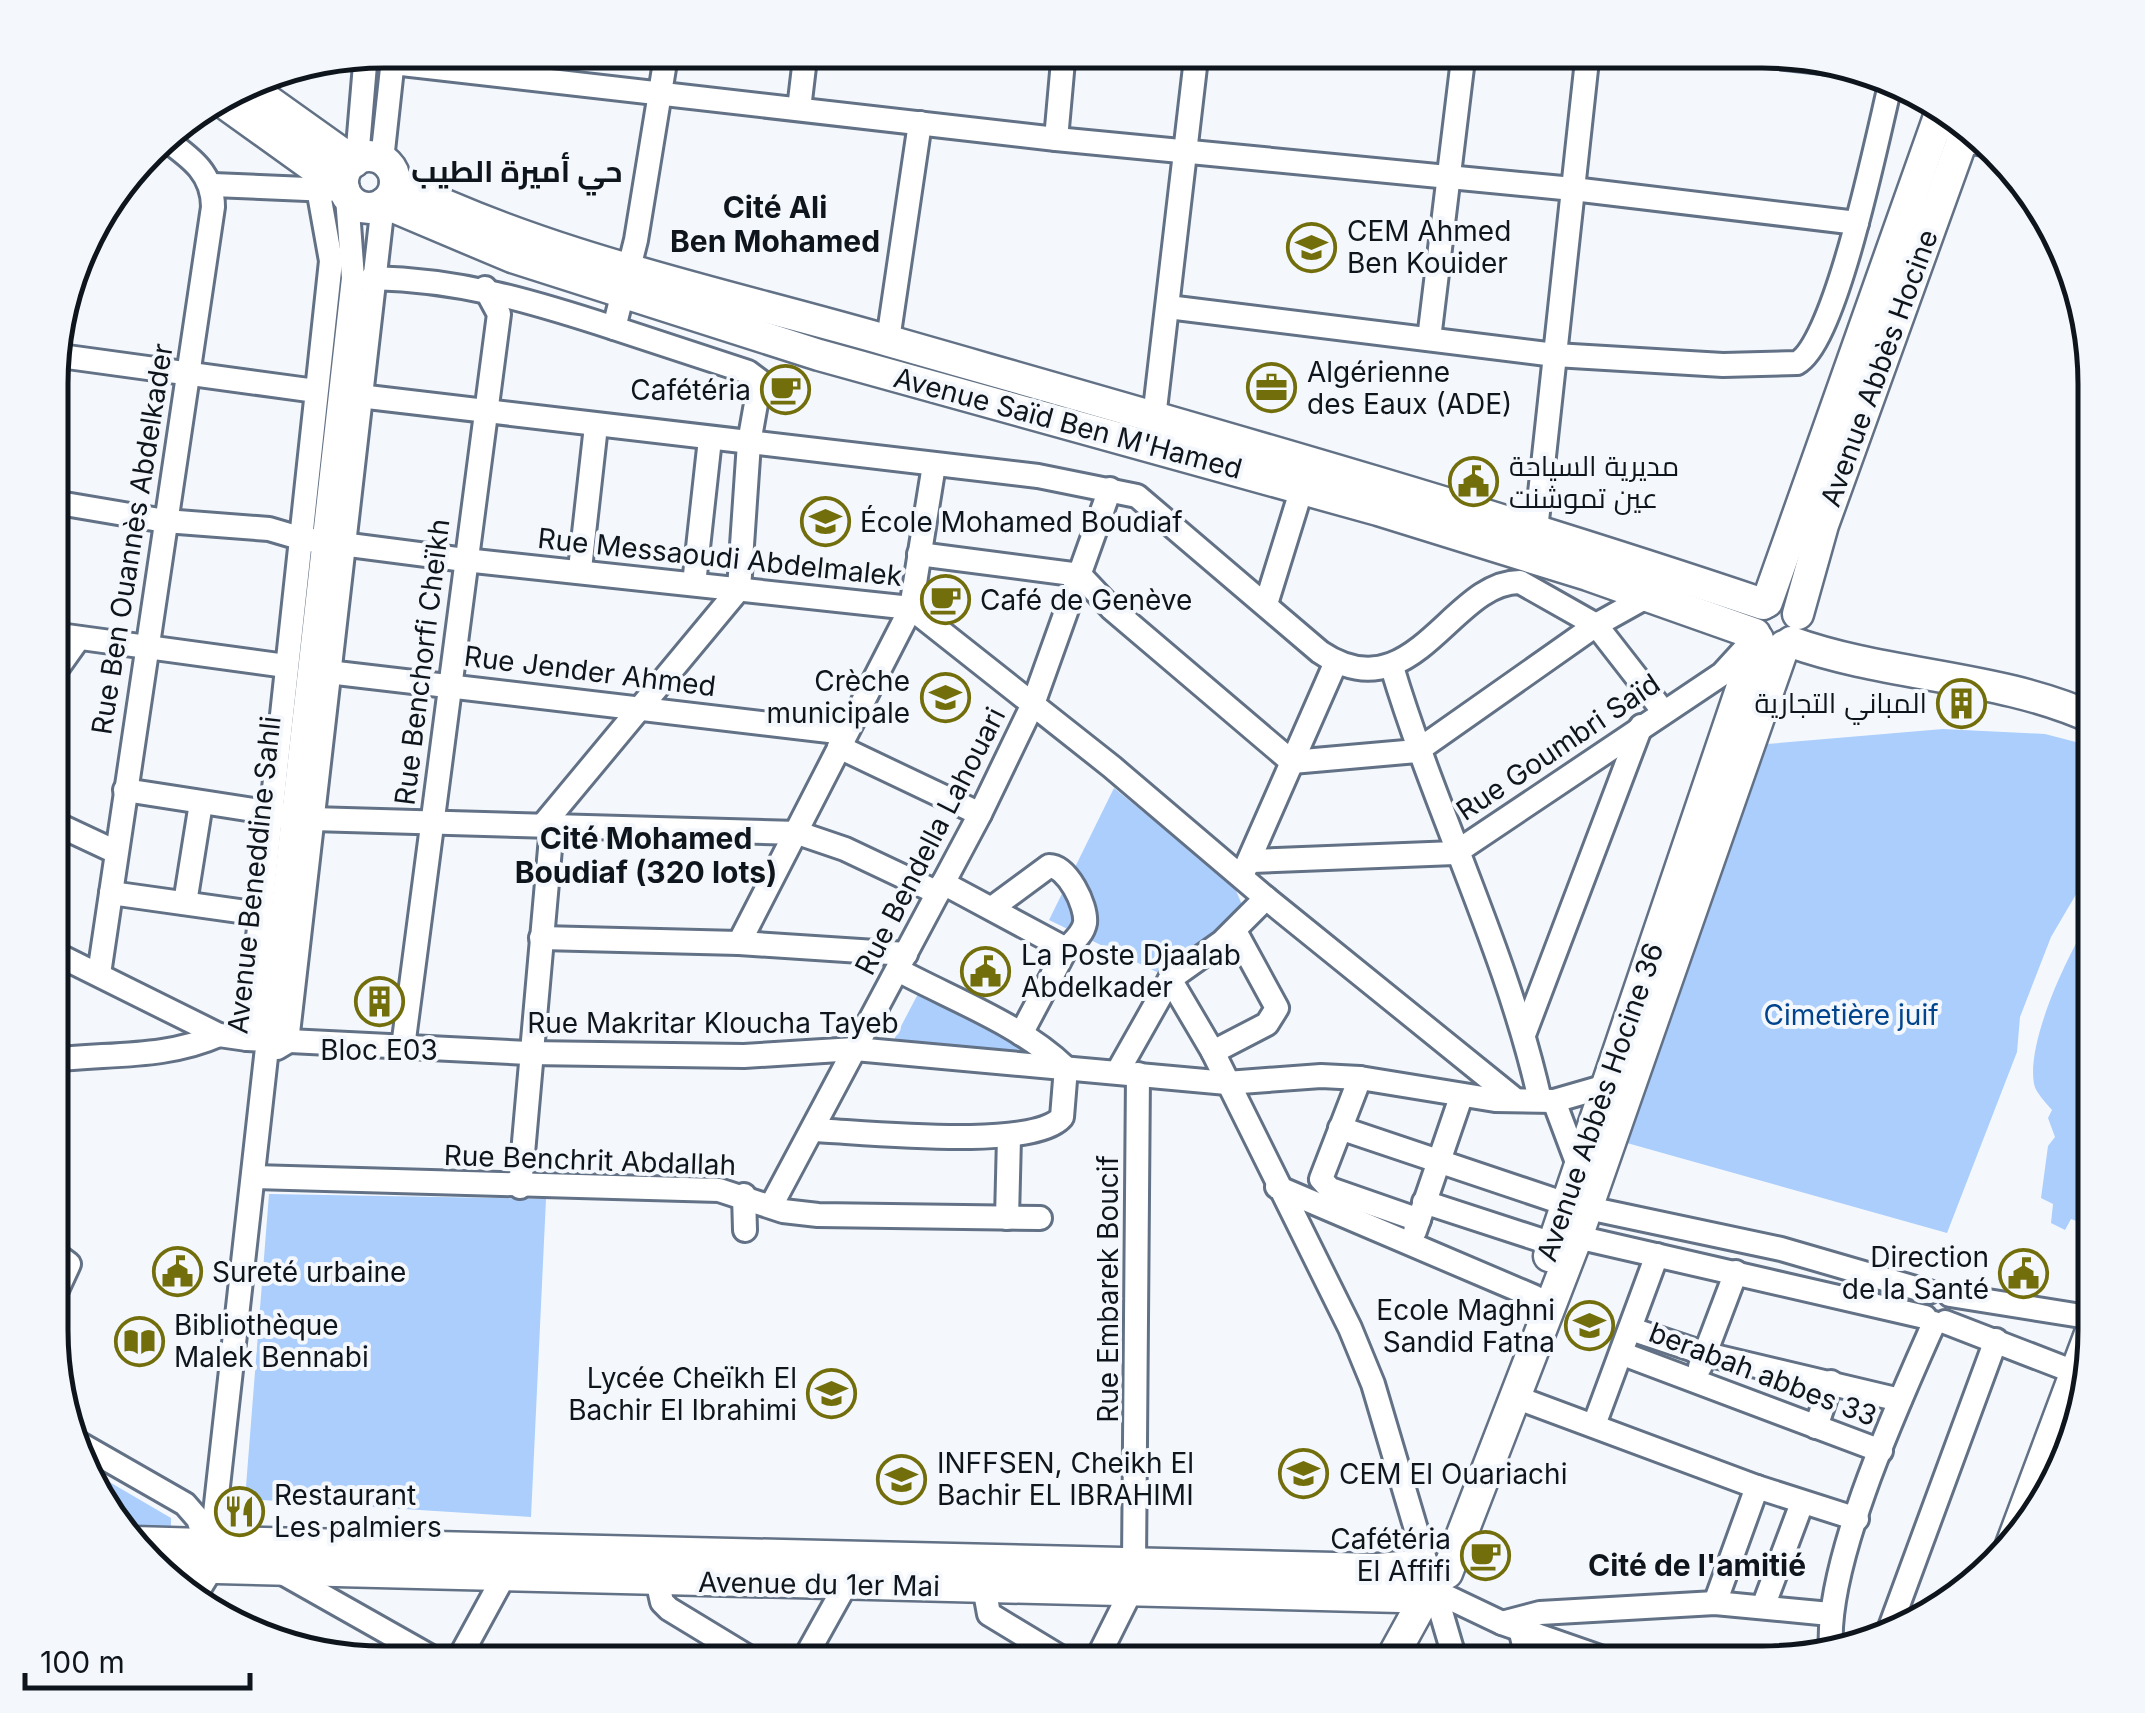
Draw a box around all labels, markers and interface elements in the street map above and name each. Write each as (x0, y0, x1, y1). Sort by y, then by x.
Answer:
district label: حي أميرة الطيب (411, 152, 623, 196)
district label: Cité Ali Ben Mohamed (670, 189, 880, 259)
place label: CEM Ahmed Ben Kouider (1347, 214, 1511, 280)
school or university icon: CEM Ahmed Ben Kouider (1286, 221, 1338, 273)
street label: Avenue Abbès Hocine (1813, 225, 1945, 511)
street label: Rue Ben Ouannès Abdelkader (84, 341, 180, 737)
place label: Algérienne des Eaux (ADE) (1307, 355, 1512, 421)
street label: Avenue Saïd Ben M'Hamed (890, 360, 1246, 486)
office icon: Algérienne des Eaux (ADE) (1246, 362, 1298, 414)
cafe icon: Cafétéria (760, 364, 812, 416)
place label: Cafétéria (630, 373, 751, 407)
place label: مديرية السياحة عين تموشنت (1509, 449, 1679, 515)
public building icon: مديرية السياحة عين تموشنت (1448, 456, 1500, 508)
school or university icon: École Mohamed Boudiaf (799, 496, 851, 548)
place label: École Mohamed Boudiaf (860, 504, 1183, 539)
street label: Rue Benchorfi Cheïkh (388, 517, 456, 807)
street label: Rue Messaoudi Abdelmalek (536, 521, 904, 593)
cafe icon: Café de Genève (919, 574, 971, 626)
place label: Café de Genève (980, 583, 1192, 617)
street label: Rue Jender Ahmed (462, 639, 718, 703)
place label: Crèche municipale (767, 664, 910, 730)
street label: Rue Goumbri Saïd (1450, 666, 1666, 828)
school or university icon: Crèche municipale (919, 671, 971, 723)
building icon: المباني التجارية (1936, 677, 1988, 729)
place label: المباني التجارية (1754, 686, 1927, 725)
street label: Rue Bendella Lahouari (848, 702, 1012, 980)
street label: Avenue Beneddine Sahli (220, 714, 288, 1036)
district label: Cité Mohamed Boudiaf (320 lots) (515, 820, 777, 890)
place label: La Poste Djaalab Abdelkader (1021, 938, 1241, 1004)
street label: Avenue Abbès Hocine 36 (1529, 938, 1671, 1266)
public building icon: La Poste Djaalab Abdelkader (960, 945, 1012, 997)
building icon: Bloc E03 (353, 976, 405, 1028)
park label: Cimetière juif (1763, 998, 1939, 1032)
street label: Rue Makritar Kloucha Tayeb (527, 1006, 899, 1040)
place label: Bloc E03 (320, 1033, 438, 1067)
street label: Rue Benchrit Abdallah (443, 1138, 737, 1182)
street label: Rue Embarek Boucif (1091, 1155, 1125, 1423)
place label: Direction de la Santé (1842, 1240, 1989, 1306)
public building icon: Sureté urbaine (151, 1246, 203, 1298)
public building icon: Direction de la Santé (1998, 1247, 2050, 1299)
place label: Sureté urbaine (212, 1255, 406, 1289)
place label: Ecole Maghni Sandid Fatna (1376, 1293, 1555, 1359)
school or university icon: Ecole Maghni Sandid Fatna (1564, 1300, 1616, 1352)
place label: Bibliothèque Malek Bennabi (174, 1308, 369, 1374)
library icon: Bibliothèque Malek Bennabi (113, 1315, 165, 1367)
street label: berabah abbes 33 (1644, 1315, 1882, 1433)
place label: Lycée Cheïkh El Bachir El Ibrahimi (568, 1361, 797, 1427)
school or university icon: Lycée Cheïkh El Bachir El Ibrahimi (806, 1368, 858, 1420)
place label: INFFSEN, Cheikh El Bachir EL IBRAHIMI (937, 1446, 1194, 1512)
school or university icon: CEM El Ouariachi (1278, 1448, 1330, 1500)
school or university icon: INFFSEN, Cheikh El Bachir EL IBRAHIMI (876, 1453, 928, 1505)
place label: CEM El Ouariachi (1339, 1457, 1567, 1491)
place label: Restaurant Les palmiers (274, 1478, 442, 1544)
restaurant icon: Restaurant Les palmiers (213, 1485, 265, 1537)
place label: Cafétéria El Affifi (1330, 1522, 1451, 1588)
cafe icon: Cafétéria El Affifi (1460, 1529, 1512, 1581)
district label: Cité de l'amitié (1588, 1547, 1806, 1583)
street label: Avenue du 1er Mai (698, 1565, 940, 1603)
scale bar (25, 1628, 250, 1690)
text: 100 m (40, 1644, 125, 1680)

